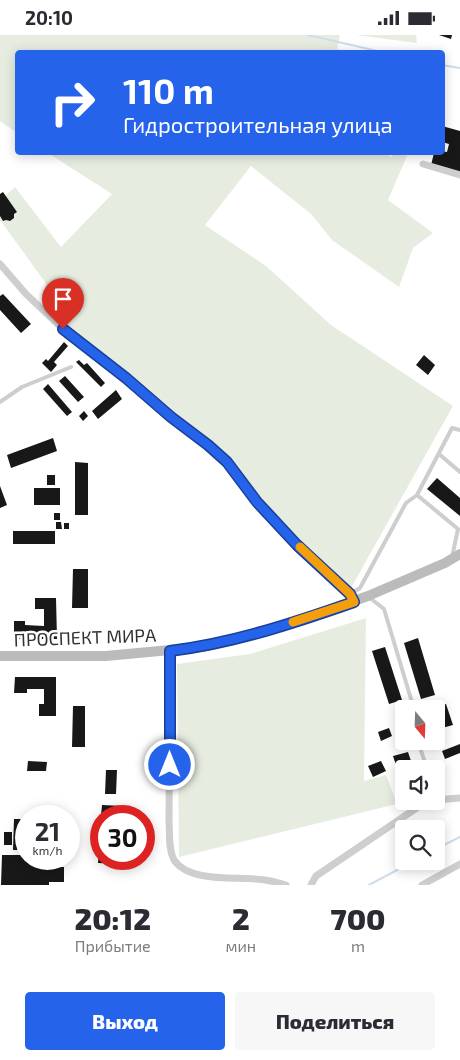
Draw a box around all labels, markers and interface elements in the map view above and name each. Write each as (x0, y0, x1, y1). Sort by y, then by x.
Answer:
text: 20:10 (25, 6, 73, 29)
text: 110 m (123, 69, 214, 111)
icon: right (40, 70, 105, 135)
text: Гидростроительная улица (123, 111, 393, 137)
pin (42, 278, 84, 329)
icon: arrive (49, 285, 77, 313)
street label: ПРОСПЕКТ МИРА (13, 623, 157, 650)
north arrow (395, 700, 445, 750)
map controls (395, 700, 445, 870)
position arrow (143, 738, 195, 790)
button: sound (395, 760, 445, 810)
speed limit sign: 30 (90, 805, 155, 870)
text: 21 (35, 816, 60, 846)
button: search (395, 820, 445, 870)
text: km/h (33, 843, 62, 857)
text: 20:12 (75, 900, 151, 936)
text: 2 (232, 900, 250, 936)
text: 700 (331, 900, 385, 936)
text: Прибытие (75, 936, 151, 955)
text: мин (225, 936, 256, 955)
text: m (351, 936, 365, 955)
button: Выход (25, 992, 225, 1050)
button: Поделиться (235, 992, 435, 1050)

